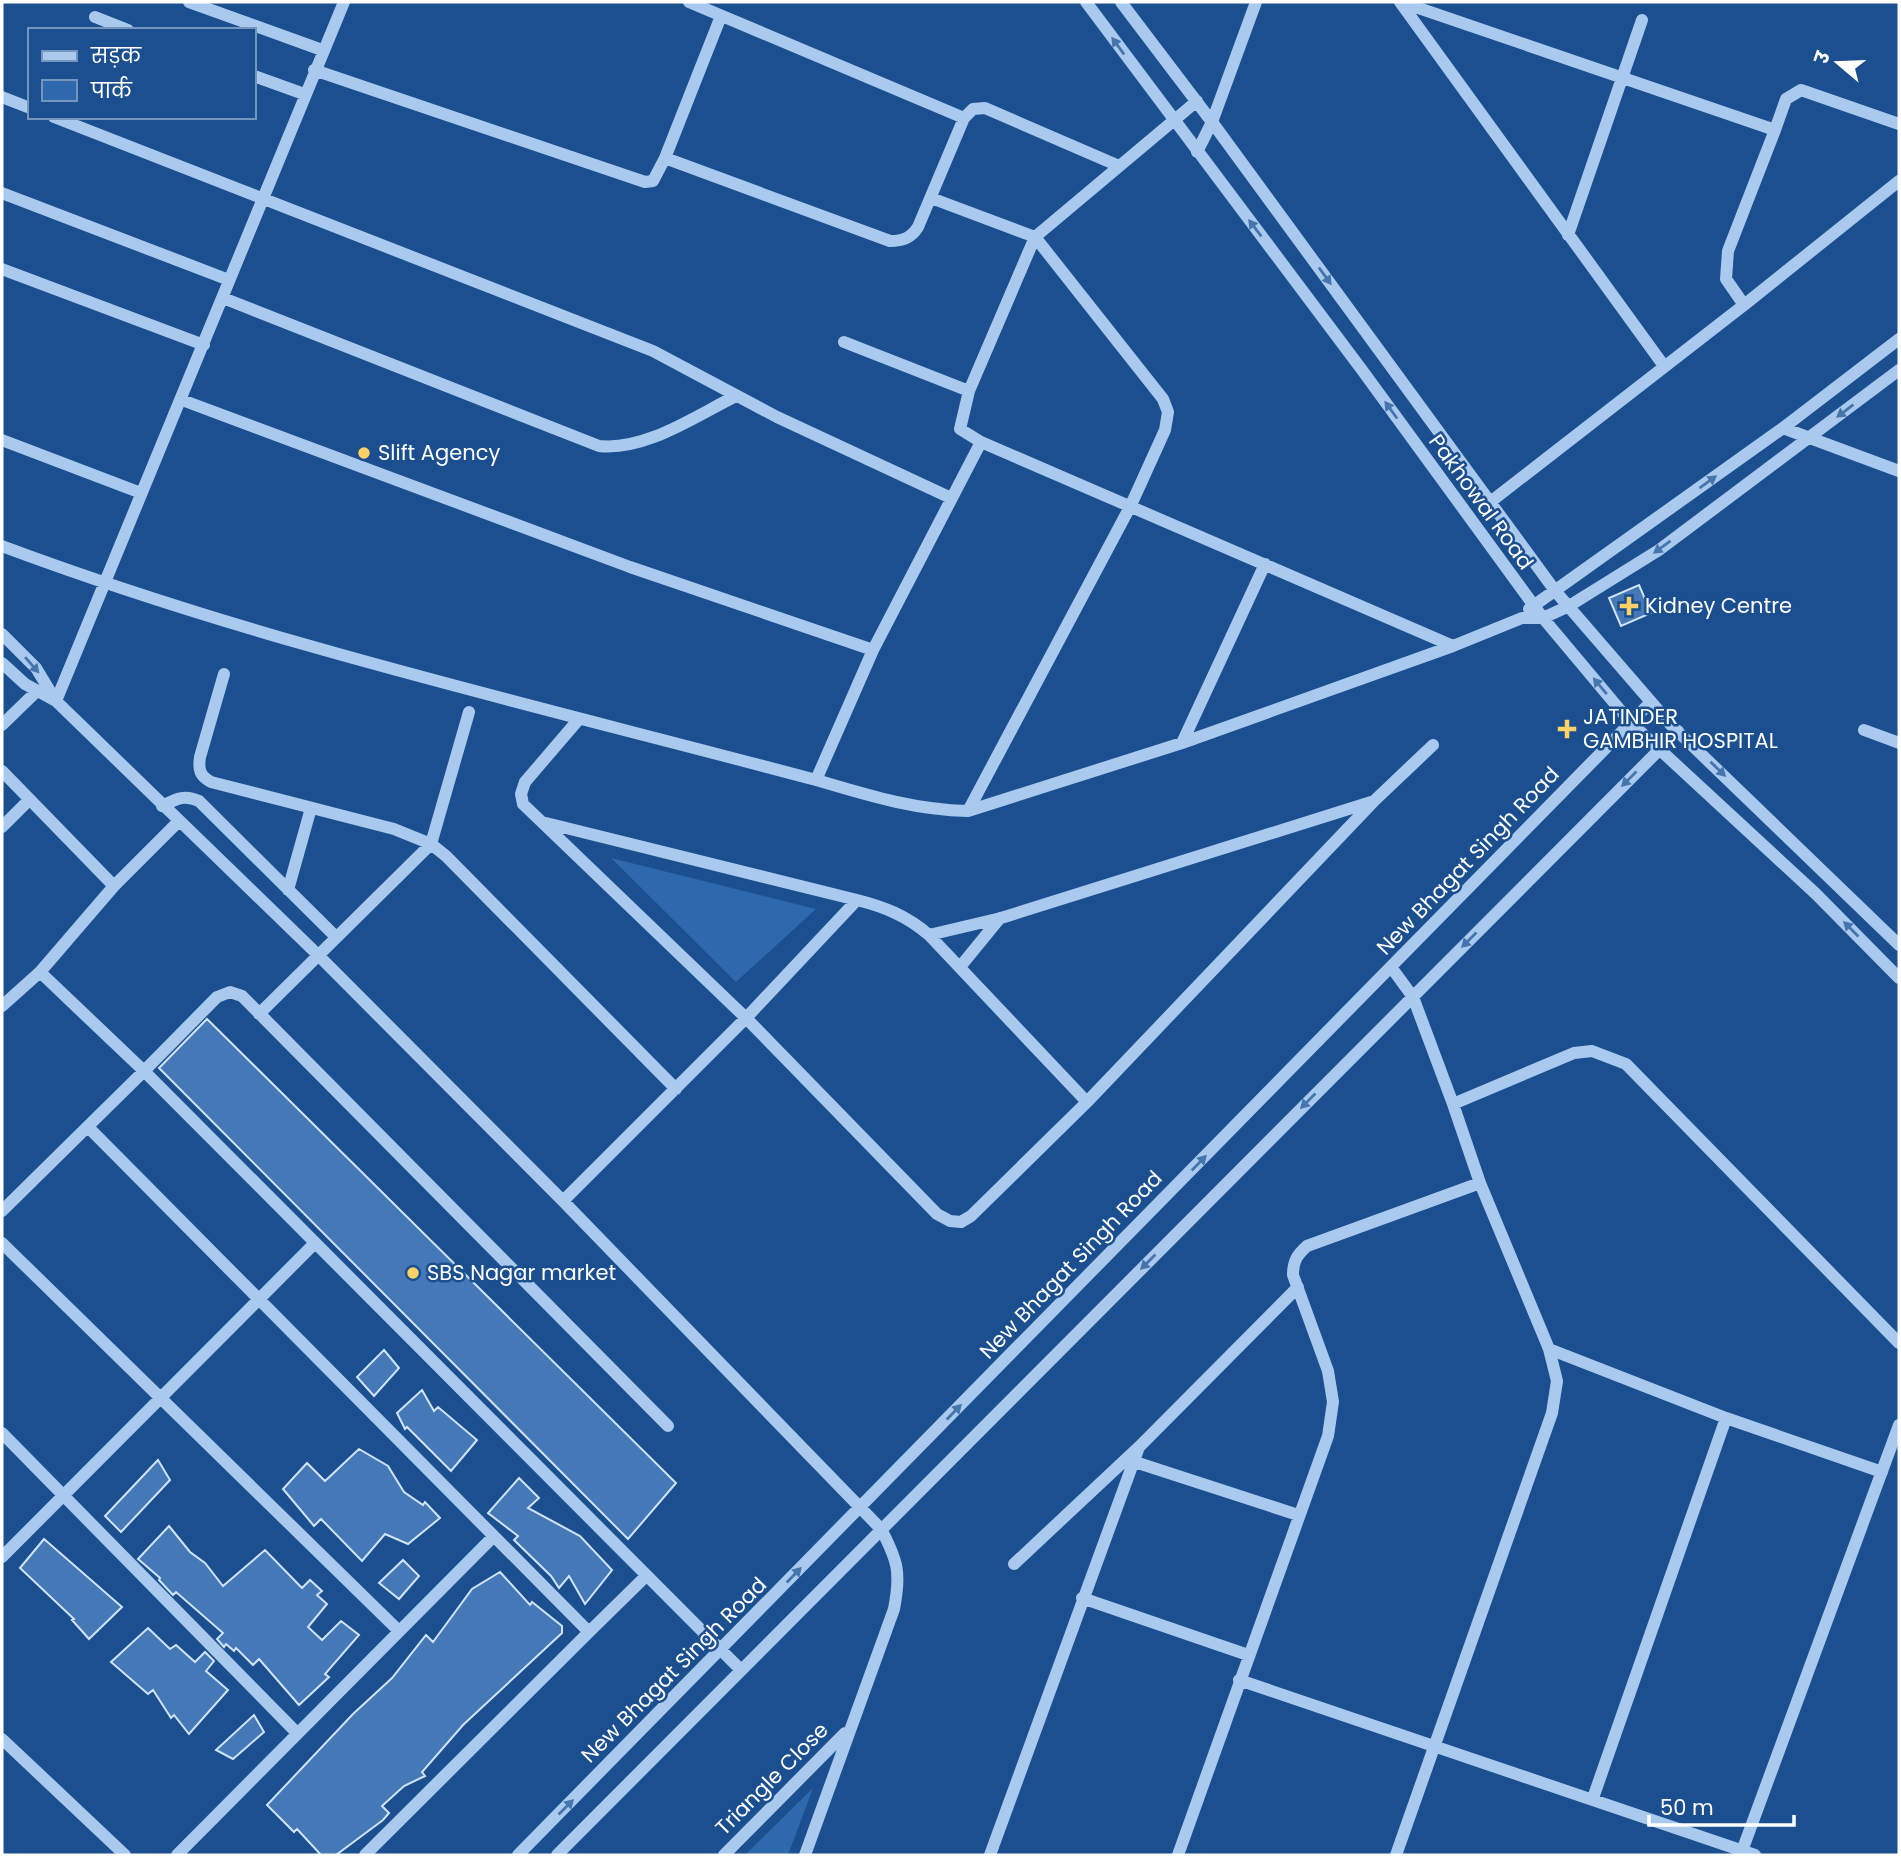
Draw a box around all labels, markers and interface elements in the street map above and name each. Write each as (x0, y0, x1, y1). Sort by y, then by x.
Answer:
legend (28, 28, 256, 119)
north arrow (1803, 28, 1873, 98)
one-way arrow (1112, 37, 1126, 55)
text: सड़क (90, 41, 142, 70)
text: उ (1808, 47, 1837, 68)
text: पार्क (90, 76, 133, 105)
one-way arrow (1248, 219, 1262, 237)
one-way arrow (1318, 267, 1332, 285)
one-way arrow (1385, 401, 1399, 419)
one-way arrow (1836, 403, 1854, 418)
street label: Pakhowal Road (1422, 428, 1540, 575)
place label: Slift Agency (378, 438, 500, 467)
marker: Slift Agency (356, 445, 372, 461)
one-way arrow (1699, 475, 1717, 489)
one-way arrow (1653, 540, 1671, 554)
place label: Kidney Centre (1645, 591, 1792, 620)
marker: Kidney Centre (1619, 596, 1639, 616)
one-way arrow (24, 656, 40, 674)
one-way arrow (1592, 677, 1608, 695)
place label: JATINDER GAMBHIR HOSPITAL (1583, 702, 1778, 755)
marker: JATINDER GAMBHIR HOSPITAL (1557, 719, 1577, 739)
street label: New Bhagat Singh Road (1370, 760, 1565, 961)
one-way arrow (1709, 760, 1726, 777)
one-way arrow (1621, 770, 1638, 787)
one-way arrow (1843, 922, 1860, 938)
one-way arrow (1461, 932, 1478, 948)
one-way arrow (1300, 1093, 1317, 1110)
one-way arrow (1190, 1154, 1207, 1171)
street label: New Bhagat Singh Road (973, 1164, 1168, 1365)
one-way arrow (1139, 1254, 1156, 1271)
place label: SBS Nagar market (427, 1258, 616, 1287)
marker: SBS Nagar market (405, 1265, 421, 1281)
one-way arrow (945, 1404, 962, 1421)
one-way arrow (786, 1566, 803, 1583)
street label: New Bhagat Singh Road (574, 1570, 773, 1769)
street label: Triangle Close (709, 1716, 835, 1842)
scale bar (1649, 1784, 1794, 1828)
text: 50 m (1660, 1793, 1714, 1822)
one-way arrow (557, 1799, 574, 1815)

